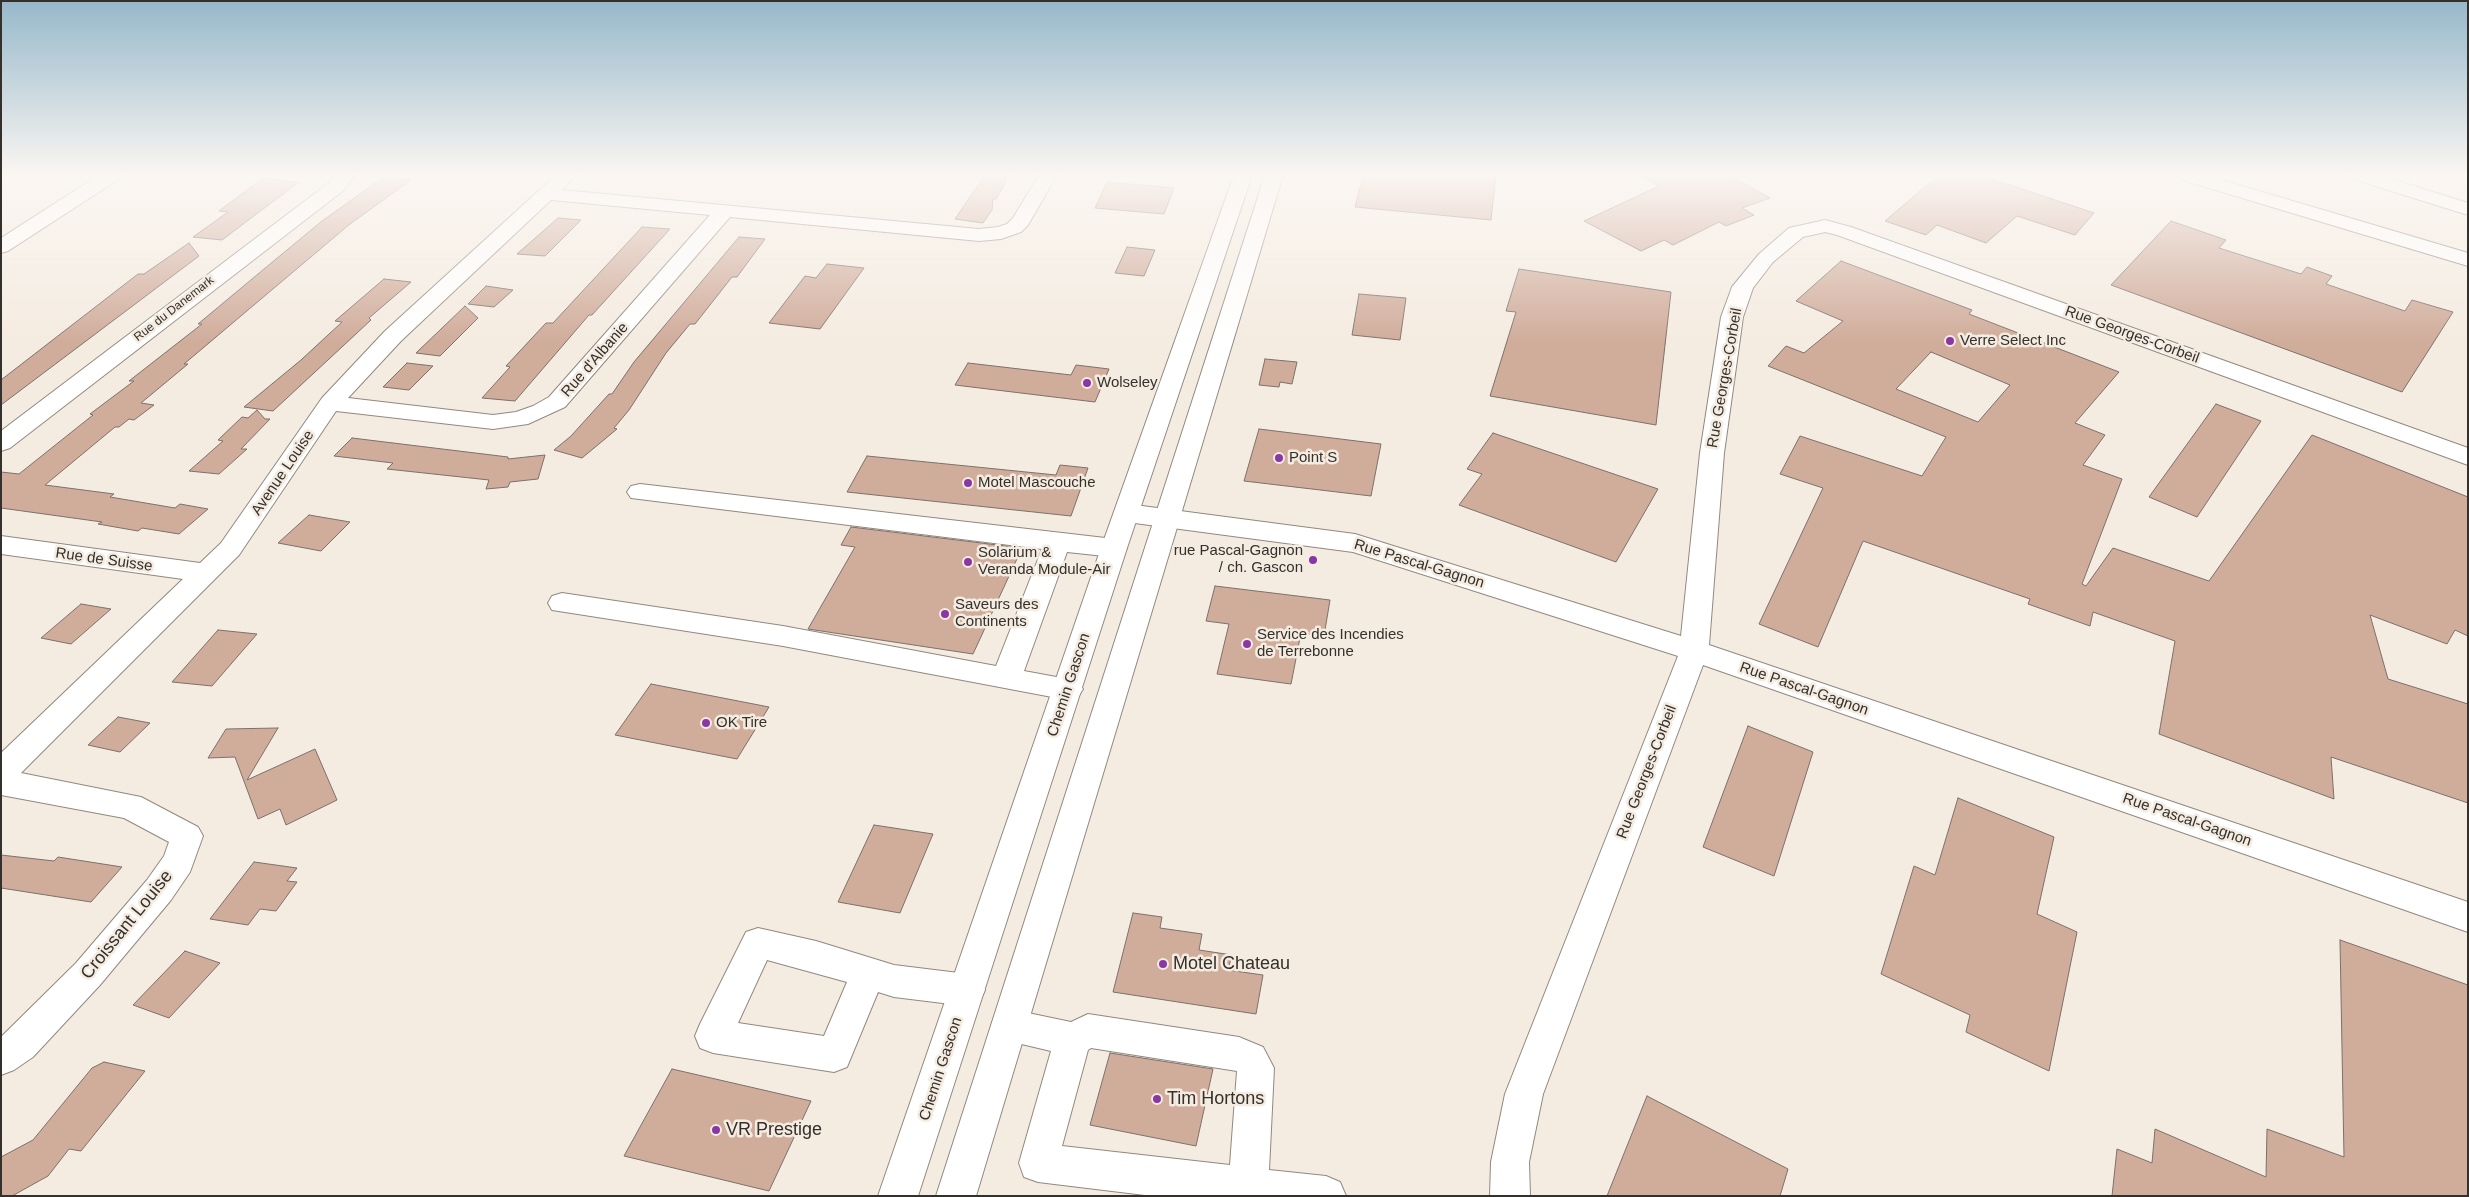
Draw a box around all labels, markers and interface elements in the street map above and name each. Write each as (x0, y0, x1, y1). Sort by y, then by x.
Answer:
street label: Rue du Danemark (131, 273, 217, 345)
street label: Rue Georges-Corbeil (2062, 302, 2202, 368)
street label: Rue Georges-Corbeil (1704, 307, 1746, 449)
street label: Rue d'Albanie (558, 319, 632, 401)
place label: Verre Select Inc (1960, 332, 2066, 350)
marker: Verre Select Inc (1944, 335, 1956, 347)
place label: Wolseley (1097, 374, 1158, 392)
marker: Wolseley (1081, 377, 1093, 389)
street label: Avenue Louise (248, 427, 318, 519)
place label: Point S (1289, 449, 1337, 467)
marker: Point S (1273, 452, 1285, 464)
place label: Motel Mascouche (978, 474, 1096, 492)
marker: Motel Mascouche (962, 477, 974, 489)
street label: Rue Pascal-Gagnon (1352, 536, 1486, 592)
place label: rue Pascal-Gagnon / ch. Gascon (1174, 542, 1303, 577)
street label: Rue de Suisse (54, 544, 154, 576)
place label: Solarium & Veranda Module-Air (978, 544, 1111, 579)
marker: rue Pascal-Gagnon / ch. Gascon (1307, 554, 1319, 566)
marker: Solarium & Veranda Module-Air (962, 556, 974, 568)
place label: Saveurs des Continents (955, 596, 1038, 631)
marker: Saveurs des Continents (939, 608, 951, 620)
place label: Service des Incendies de Terrebonne (1257, 626, 1404, 661)
street label: Chemin Gascon (1044, 631, 1094, 739)
marker: Service des Incendies de Terrebonne (1241, 638, 1253, 650)
street label: Rue Pascal-Gagnon (1737, 659, 1871, 719)
street label: Rue Georges-Corbeil (1613, 703, 1681, 841)
place label: OK Tire (716, 714, 767, 732)
marker: OK Tire (700, 717, 712, 729)
street label: Rue Pascal-Gagnon (2120, 790, 2254, 850)
street label: Croissant Louise (76, 866, 178, 984)
place label: Motel Chateau (1173, 953, 1290, 975)
marker: Motel Chateau (1157, 958, 1169, 970)
street label: Chemin Gascon (916, 1015, 966, 1123)
place label: Tim Hortons (1167, 1088, 1264, 1110)
marker: Tim Hortons (1151, 1093, 1163, 1105)
place label: VR Prestige (726, 1119, 822, 1141)
marker: VR Prestige (710, 1124, 722, 1136)

